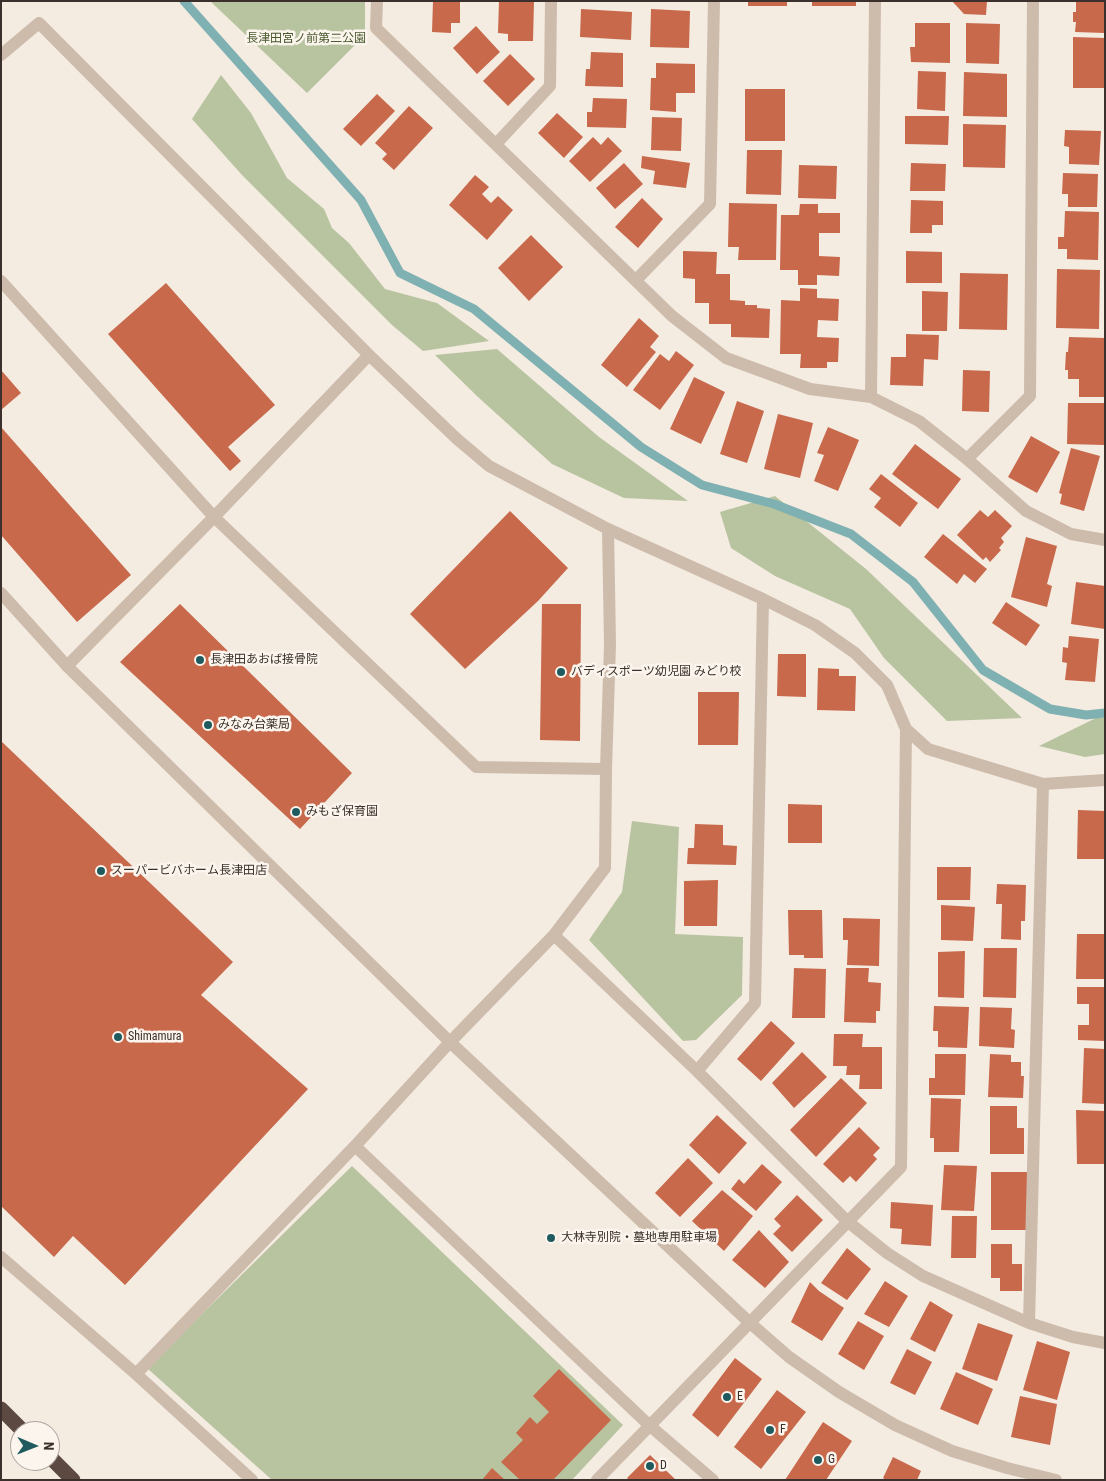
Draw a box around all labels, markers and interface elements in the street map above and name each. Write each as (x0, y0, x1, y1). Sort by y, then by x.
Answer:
park label: 長津田宮ノ前第二公園 (246, 32, 366, 46)
place label: 長津田あおば接骨院 (210, 653, 318, 667)
marker: 長津田あおば接骨院 (194, 654, 206, 666)
place label: バディスポーツ幼児園 みどり校 (571, 665, 742, 679)
marker: バディスポーツ幼児園 みどり校 (555, 666, 567, 678)
place label: みなみ台薬局 (218, 718, 290, 732)
marker: みなみ台薬局 (202, 719, 214, 731)
place label: みもざ保育園 (306, 805, 378, 819)
marker: みもざ保育園 (290, 806, 302, 818)
place label: スーパービバホーム長津田店 (111, 864, 267, 878)
marker: スーパービバホーム長津田店 (95, 865, 107, 877)
place label: Shimamura (128, 1030, 182, 1044)
marker: Shimamura (112, 1031, 124, 1043)
place label: 大林寺別院・墓地専用駐車場 (561, 1231, 717, 1245)
marker: 大林寺別院・墓地専用駐車場 (545, 1232, 557, 1244)
place label: E (737, 1390, 743, 1404)
marker: E (721, 1391, 733, 1403)
north arrow (10, 1421, 60, 1471)
place label: F (780, 1423, 786, 1437)
marker: F (764, 1424, 776, 1436)
text: N (41, 1442, 57, 1451)
place label: G (828, 1453, 835, 1467)
marker: G (812, 1454, 824, 1466)
place label: D (660, 1459, 667, 1473)
marker: D (644, 1460, 656, 1472)

